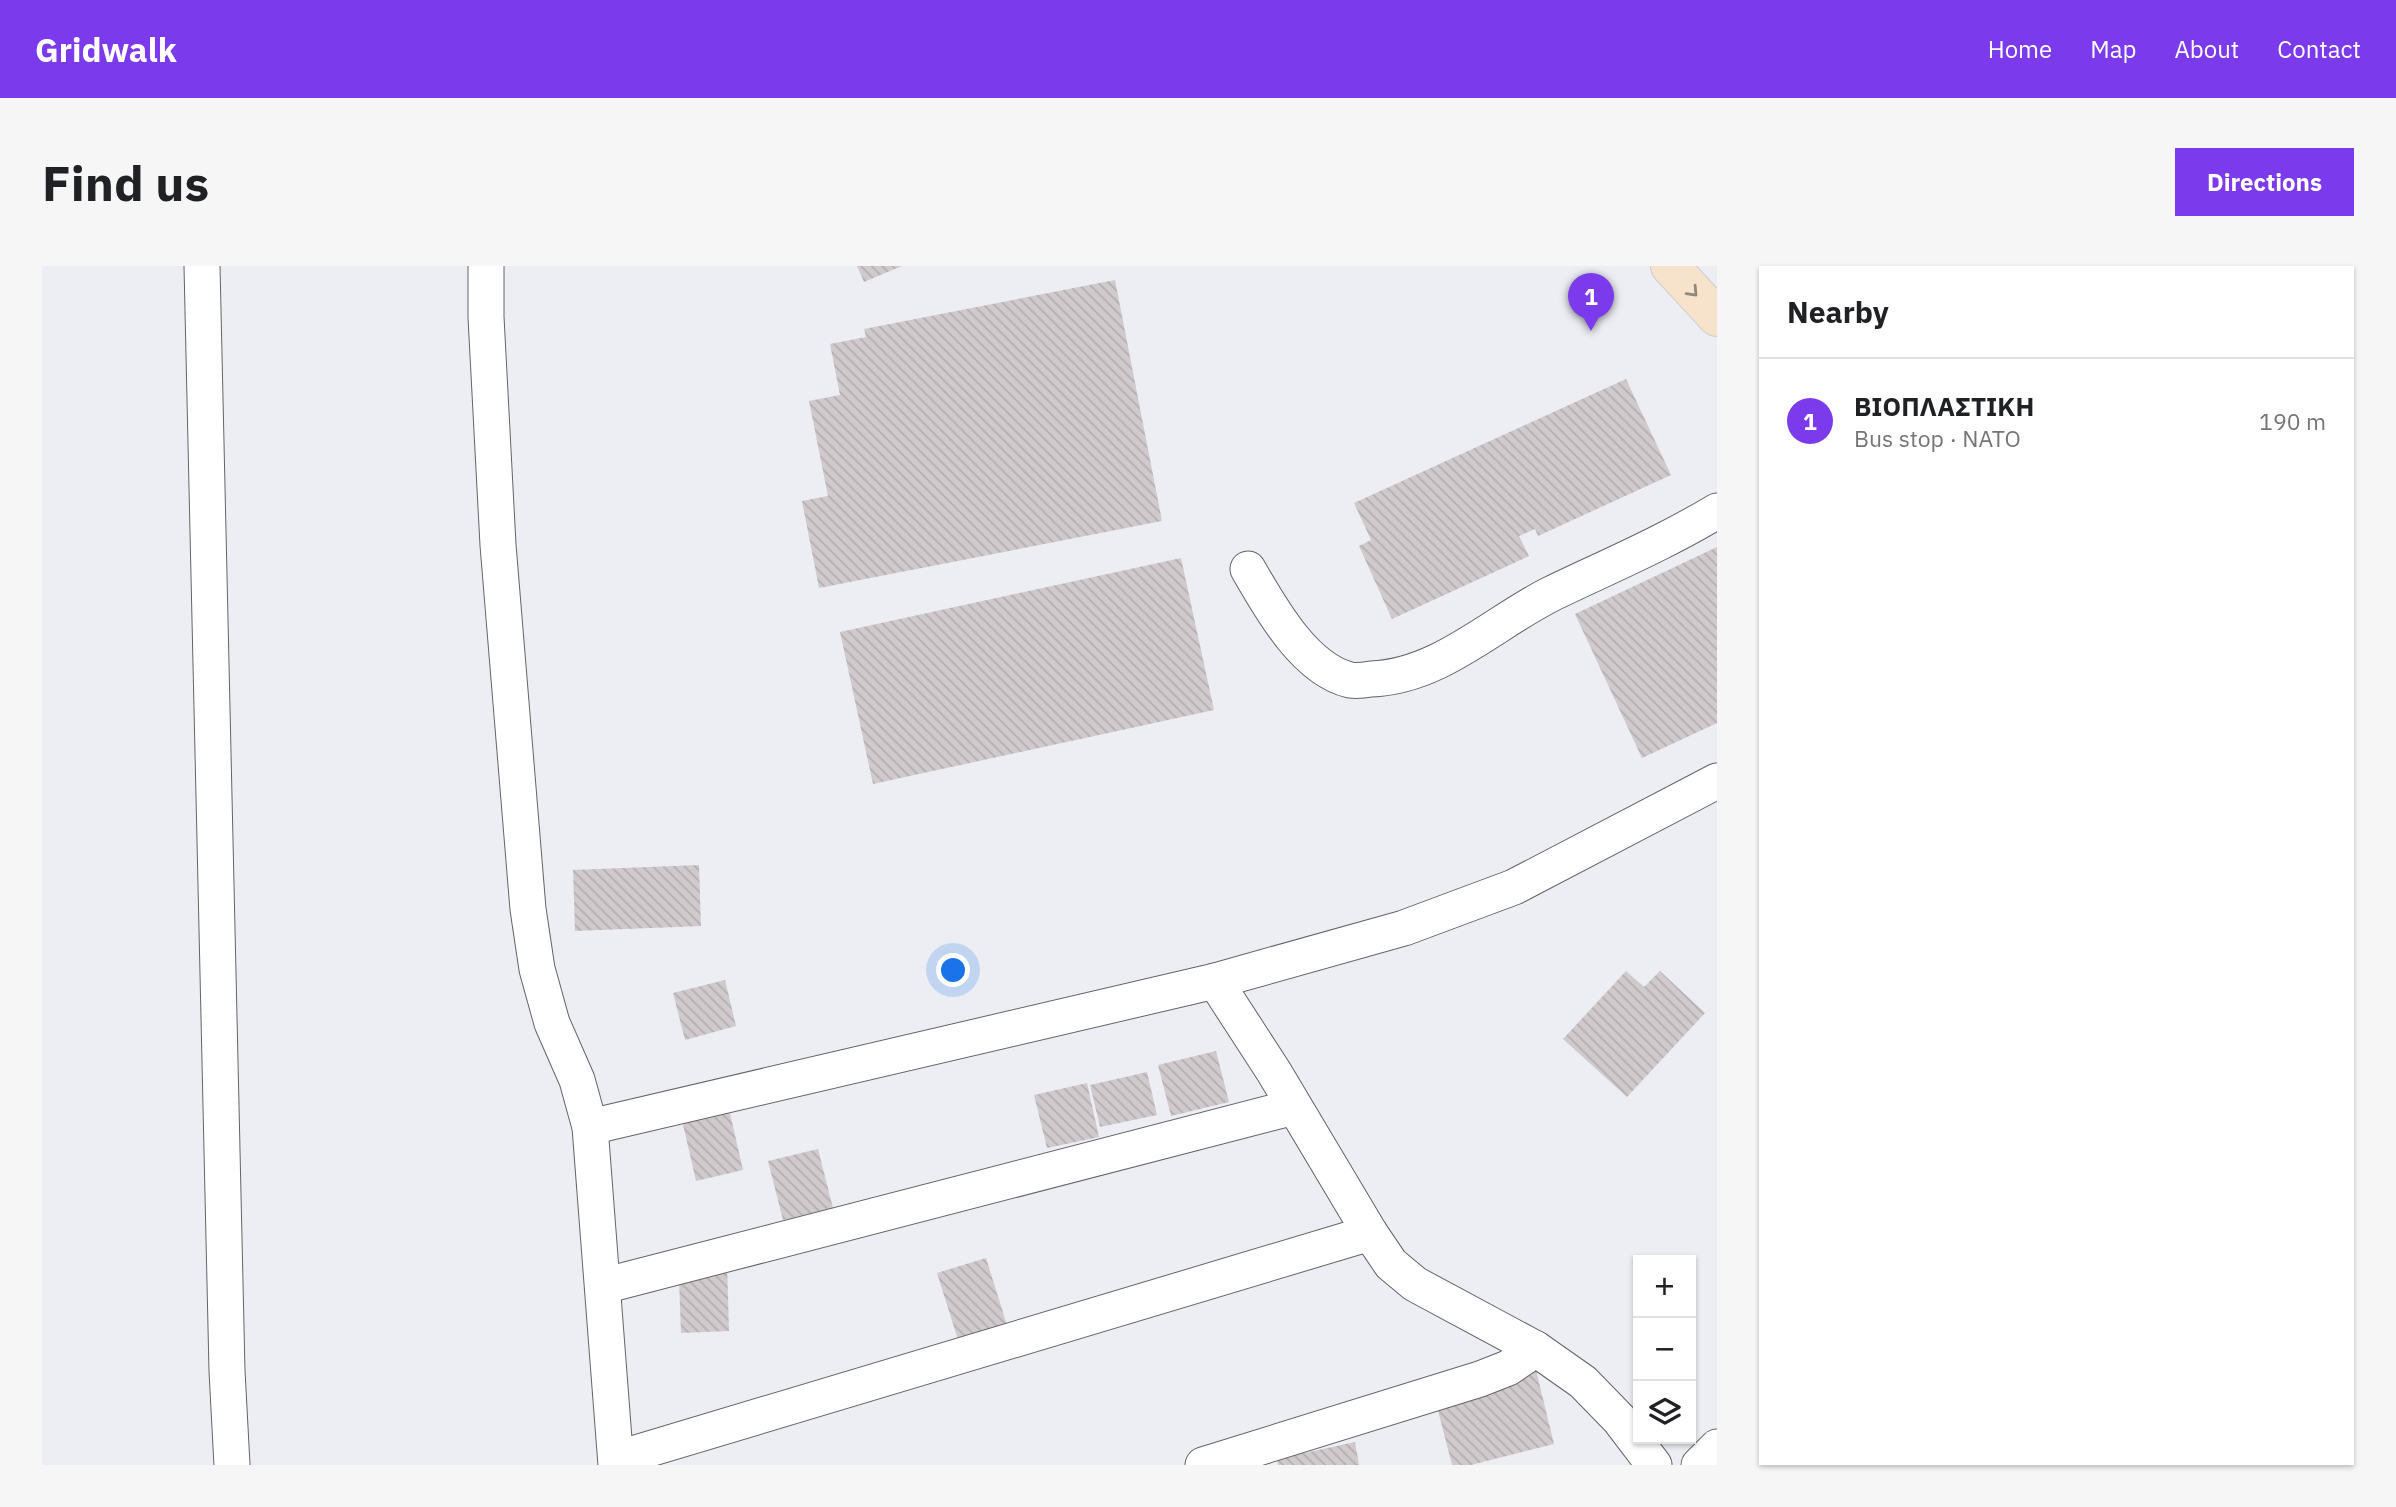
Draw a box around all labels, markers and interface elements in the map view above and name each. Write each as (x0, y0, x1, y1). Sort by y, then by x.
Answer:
text: Gridwalk (35, 28, 177, 71)
text: Home (1988, 33, 2052, 65)
text: Map (2090, 33, 2136, 65)
text: About (2174, 33, 2239, 65)
text: Contact (2277, 33, 2361, 65)
button: Directions (2175, 148, 2354, 216)
text: Find us (42, 151, 209, 214)
pin: 1 (1568, 273, 1614, 331)
one-way arrow (1685, 284, 1698, 297)
text: Nearby (1787, 292, 1889, 331)
text: ΒΙΟΠΛΑΣΤΙΚΗ (1854, 389, 2034, 423)
text: 1 (1803, 406, 1817, 436)
text: 190 m (2259, 406, 2326, 436)
text: Bus stop · ΝΑΤΟ (1854, 423, 2021, 453)
your location (936, 953, 970, 987)
map controls (1633, 1255, 1696, 1444)
button: + (1633, 1255, 1696, 1318)
button: − (1633, 1318, 1696, 1381)
button: layers (1633, 1381, 1696, 1444)

